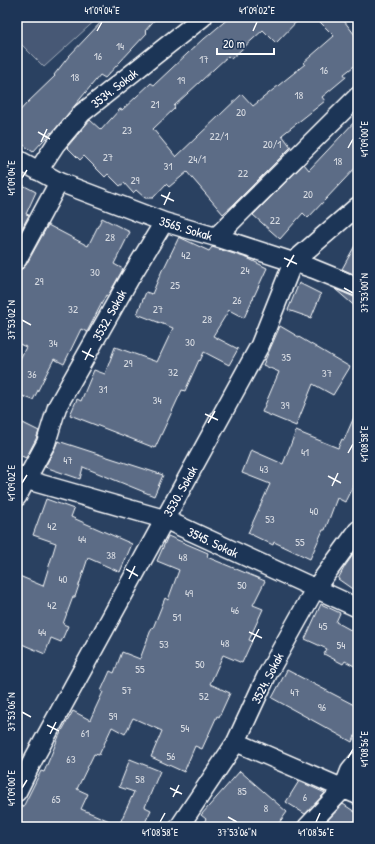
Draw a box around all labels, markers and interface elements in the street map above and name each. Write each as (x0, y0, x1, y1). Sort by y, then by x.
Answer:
text: 41°09'04"E (84, 4, 120, 17)
text: 41°09'02"E (239, 4, 276, 17)
scale bar (217, 30, 274, 56)
text: 20 m (223, 35, 245, 52)
house number: 14 (116, 39, 124, 53)
house number: 16 (94, 49, 103, 63)
house number: 17 (199, 52, 209, 66)
house number: 16 (320, 63, 329, 77)
street label: 3534. Sokak (87, 64, 142, 112)
house number: 18 (71, 70, 80, 84)
house number: 19 (177, 73, 185, 87)
house number: 18 (295, 88, 304, 102)
house number: 21 (150, 97, 160, 111)
house number: 20 (236, 105, 246, 119)
text: 41°09'00"E (358, 120, 371, 157)
house number: 23 (122, 123, 132, 137)
house number: 22/1 (210, 129, 228, 143)
house number: 20/1 (263, 137, 281, 151)
house number: 27 (103, 150, 113, 164)
house number: 24/1 (188, 152, 206, 166)
house number: 18 (334, 154, 343, 168)
house number: 31 (164, 159, 172, 173)
text: 41°09'04"E (5, 160, 18, 196)
house number: 22 (238, 166, 248, 180)
house number: 29 (130, 173, 140, 187)
house number: 20 (303, 187, 313, 201)
street label: 3565. Sokak (157, 211, 215, 245)
house number: 22 (270, 213, 280, 227)
house number: 28 (105, 230, 115, 244)
house number: 42 (181, 248, 191, 262)
house number: 24 (240, 263, 250, 277)
house number: 30 (90, 265, 100, 279)
text: 37°53'00"N (358, 273, 371, 313)
house number: 29 (34, 274, 44, 288)
house number: 25 (170, 278, 180, 292)
street label: 3532. Sokak (88, 286, 131, 344)
house number: 26 (232, 293, 242, 307)
text: 37°53'02"N (5, 300, 18, 340)
house number: 32 (68, 302, 78, 316)
house number: 27 (153, 302, 163, 316)
house number: 28 (202, 312, 212, 326)
house number: 30 (185, 335, 195, 349)
house number: 34 (48, 336, 58, 350)
house number: 35 (281, 350, 291, 364)
house number: 29 (123, 356, 133, 370)
house number: 32 (168, 365, 178, 379)
house number: 37 (322, 366, 332, 380)
house number: 36 (27, 367, 37, 381)
house number: 31 (99, 382, 107, 396)
house number: 34 (152, 393, 162, 407)
house number: 39 (281, 398, 289, 412)
text: 41°08'58"E (358, 425, 371, 462)
house number: 41 (301, 445, 309, 459)
house number: 47 (63, 453, 73, 467)
street label: 3530. Sokak (159, 462, 202, 520)
house number: 43 (259, 462, 269, 476)
text: 41°09'02"E (5, 464, 18, 501)
house number: 40 (309, 504, 319, 518)
house number: 53 (265, 512, 275, 526)
house number: 42 (47, 519, 57, 533)
street label: 3545. Sokak (184, 522, 242, 562)
house number: 44 (78, 532, 86, 546)
house number: 55 (295, 535, 305, 549)
house number: 38 (106, 548, 116, 562)
house number: 48 (179, 550, 188, 564)
house number: 40 (58, 572, 68, 586)
house number: 50 (237, 578, 247, 592)
house number: 49 (185, 586, 193, 600)
house number: 42 (47, 598, 57, 612)
house number: 46 (231, 603, 240, 617)
house number: 51 (173, 610, 181, 624)
house number: 45 (319, 619, 328, 633)
house number: 44 (38, 625, 46, 639)
house number: 48 (221, 636, 230, 650)
house number: 53 (159, 637, 169, 651)
house number: 54 (337, 638, 345, 652)
street label: 3524. Sokak (246, 649, 288, 707)
house number: 50 (195, 657, 205, 671)
house number: 55 (135, 662, 145, 676)
house number: 57 (122, 683, 132, 697)
house number: 47 (290, 685, 300, 699)
house number: 52 (199, 689, 209, 703)
text: 37°53'06"N (5, 693, 18, 731)
house number: 96 (318, 700, 327, 714)
house number: 59 (109, 709, 117, 723)
house number: 54 (181, 721, 189, 735)
house number: 61 (81, 726, 89, 740)
text: 41°08'56"E (358, 731, 371, 767)
house number: 56 (166, 749, 176, 763)
house number: 63 (66, 752, 76, 766)
text: 41°09'00"E (5, 769, 18, 806)
house number: 58 (135, 772, 145, 786)
house number: 85 (237, 784, 247, 798)
house number: 6 (303, 790, 308, 804)
house number: 65 (51, 792, 61, 806)
house number: 8 (264, 801, 269, 815)
text: 41°08'58"E (142, 826, 179, 839)
text: 37°53'06"N (218, 826, 256, 839)
text: 41°08'56"E (298, 826, 334, 839)

